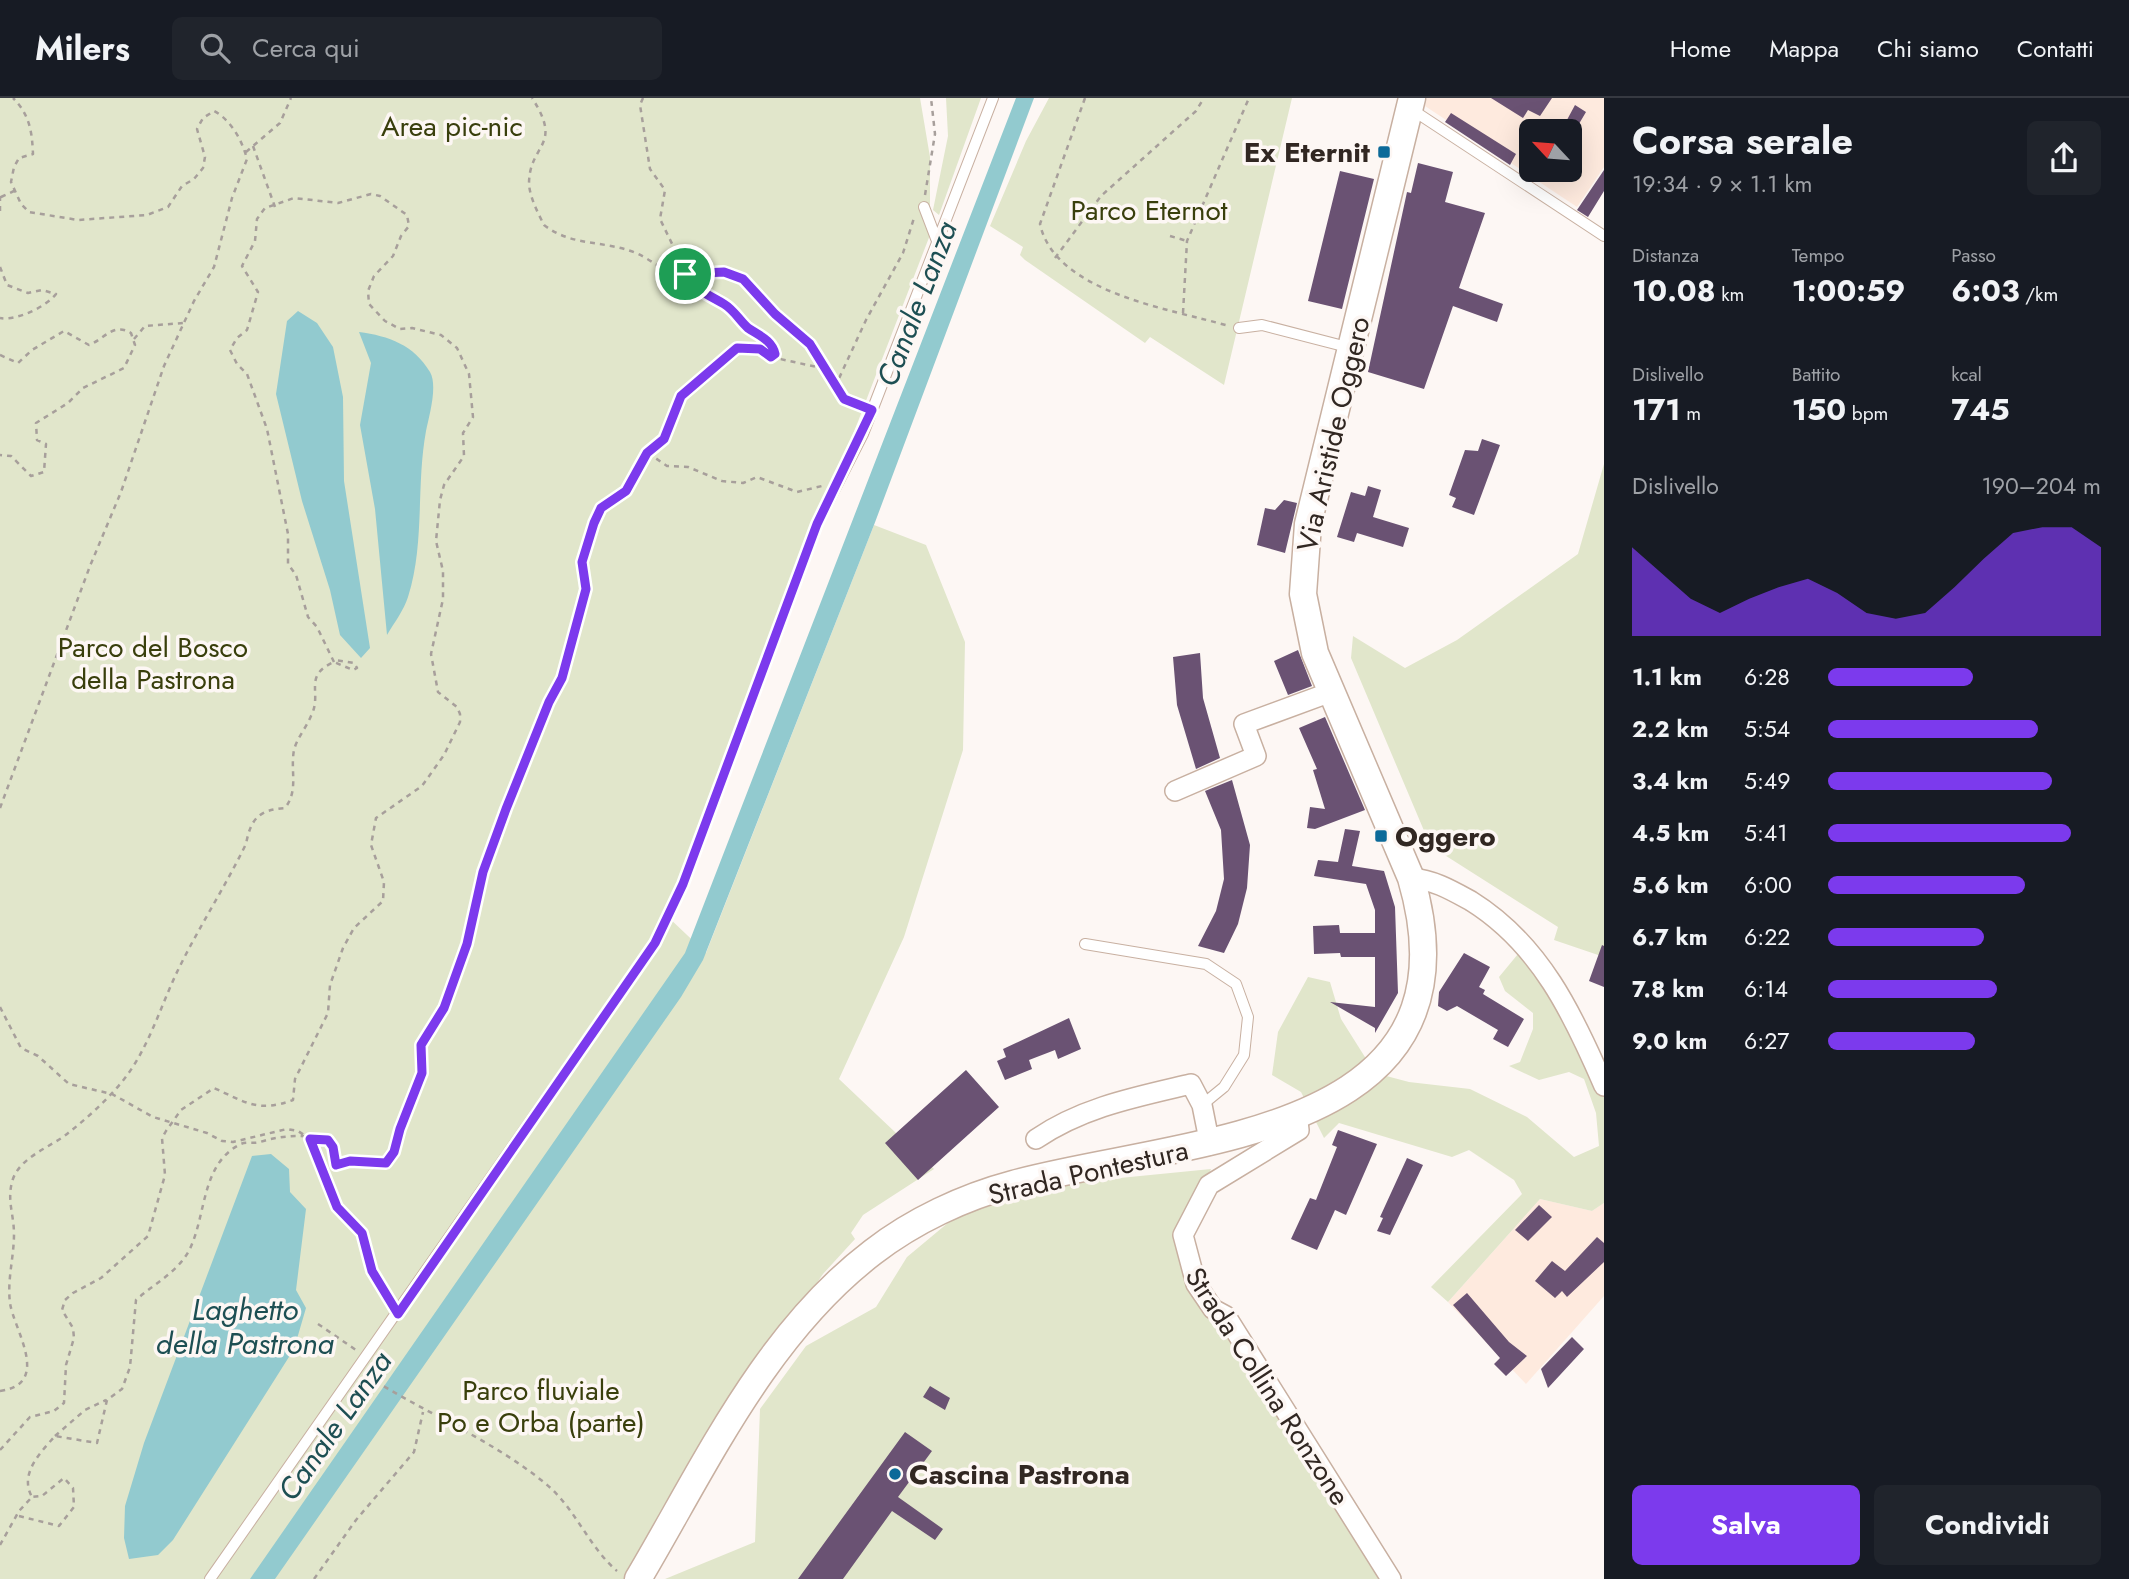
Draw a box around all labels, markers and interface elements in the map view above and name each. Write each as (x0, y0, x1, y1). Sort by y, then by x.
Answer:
search box (172, 17, 662, 80)
text: Milers (35, 25, 130, 72)
icon: search (196, 29, 234, 67)
text: Cerca qui (252, 29, 360, 67)
text: Home (1670, 31, 1731, 66)
text: Mappa (1769, 31, 1839, 66)
text: Chi siamo (1877, 31, 1979, 66)
text: Contatti (2017, 31, 2094, 66)
park label: Area pic-nic (381, 106, 523, 147)
text: Corsa serale (1632, 113, 1853, 168)
north arrow (1519, 119, 1582, 182)
map controls (1519, 119, 1582, 182)
button: share (2027, 121, 2101, 195)
place label: Ex Eternit (1244, 132, 1370, 173)
marker: Ex Eternit (1376, 144, 1392, 160)
text: 19:34 · 9 × 1.1 km (1632, 167, 1812, 201)
park label: Parco Eternot (1070, 190, 1228, 231)
water label: Canale Lanza (865, 214, 968, 393)
text: Distanza (1632, 242, 1699, 269)
text: Tempo (1792, 242, 1844, 269)
text: Passo (1951, 242, 1996, 269)
pin (655, 244, 715, 304)
icon: arrive (666, 255, 704, 293)
text: 10.08 (1632, 269, 1715, 312)
text: 1:00:59 (1792, 269, 1905, 312)
text: 6:03 (1951, 269, 2020, 312)
text: km (1715, 281, 1744, 308)
text: /km (2020, 281, 2058, 308)
street label: Via Aristide Oggero (1287, 313, 1380, 556)
text: Dislivello (1632, 361, 1704, 388)
text: Battito (1792, 361, 1840, 388)
text: kcal (1951, 361, 1982, 388)
text: 171 (1632, 388, 1681, 431)
text: 150 (1792, 388, 1846, 431)
text: 745 (1951, 388, 2010, 431)
text: m (1681, 400, 1701, 427)
text: bpm (1846, 400, 1888, 427)
text: Dislivello (1632, 469, 1719, 503)
text: 190–204 m (1981, 469, 2101, 503)
park label: Parco del Bosco della Pastrona (58, 627, 248, 700)
text: 1.1 km (1632, 660, 1702, 694)
text: 6:28 (1744, 660, 1790, 694)
text: 2.2 km (1632, 712, 1709, 746)
text: 5:54 (1744, 712, 1790, 746)
text: 3.4 km (1632, 764, 1708, 798)
text: 5:49 (1744, 764, 1791, 798)
place label: Oggero (1395, 816, 1496, 857)
text: 4.5 km (1632, 816, 1709, 850)
text: 5:41 (1744, 816, 1788, 850)
marker: Oggero (1373, 828, 1389, 844)
text: 5.6 km (1632, 868, 1709, 902)
text: 6:00 (1744, 868, 1792, 902)
text: 6.7 km (1632, 920, 1708, 954)
text: 6:22 (1744, 920, 1790, 954)
text: 7.8 km (1632, 972, 1704, 1006)
text: 6:14 (1744, 972, 1788, 1006)
text: 9.0 km (1632, 1024, 1707, 1058)
text: 6:27 (1744, 1024, 1789, 1058)
street label: Strada Pontestura (984, 1130, 1192, 1215)
street label: Strada Collina Ronzone (1175, 1259, 1360, 1513)
water label: Laghetto della Pastrona (156, 1288, 335, 1365)
water label: Canale Lanza (267, 1342, 402, 1509)
park label: Parco fluviale Po e Orba (parte) (437, 1370, 645, 1443)
place label: Cascina Pastrona (909, 1454, 1130, 1495)
marker: Cascina Pastrona (887, 1466, 903, 1482)
button: Salva (1632, 1485, 1860, 1565)
button: Condividi (1874, 1485, 2101, 1565)

